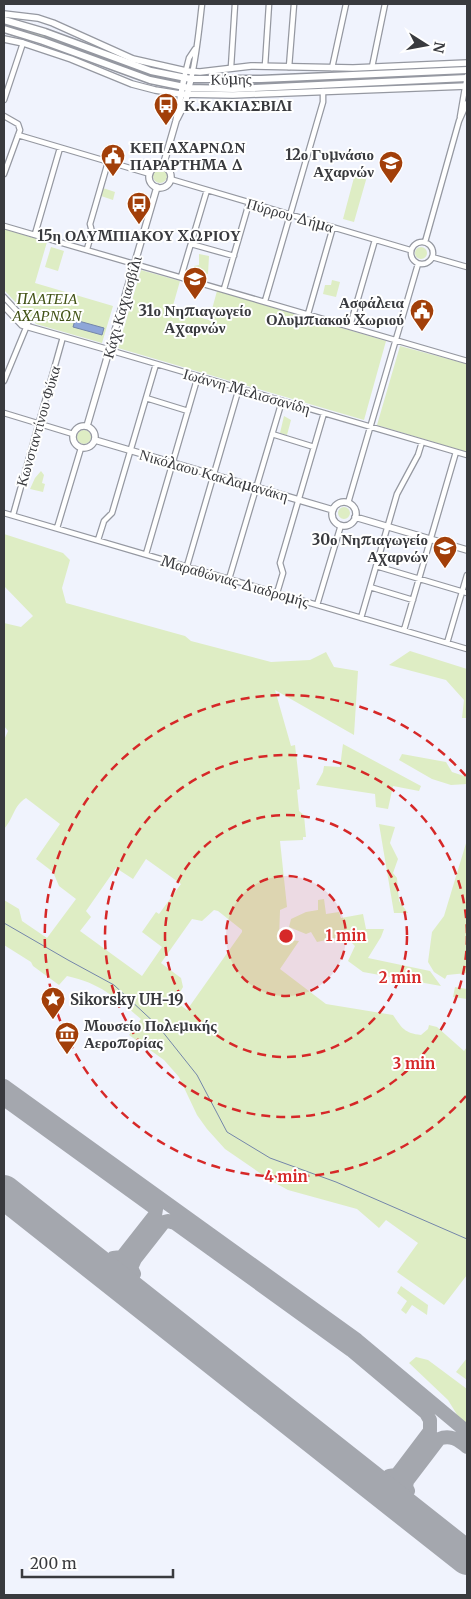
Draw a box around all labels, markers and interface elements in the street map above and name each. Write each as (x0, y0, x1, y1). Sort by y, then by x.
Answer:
north arrow (401, 20, 451, 70)
text: N (429, 40, 449, 55)
street label: Κύμης (210, 69, 252, 89)
bus stop icon: Κ.ΚΑΚΙΑΣΒΙΛΙ (153, 92, 179, 126)
place label: Κ.ΚΑΚΙΑΣΒΙΛΙ (184, 96, 293, 115)
place label: ΚΕΠ ΑΧΑΡΝΩΝ ΠΑΡΑΡΤΗΜΑ Δ (130, 138, 245, 174)
public building icon: ΚΕΠ ΑΧΑΡΝΩΝ ΠΑΡΑΡΤΗΜΑ Δ (100, 143, 126, 177)
place label: 12ο Γυμνάσιο Αχαρνών (285, 145, 374, 181)
school or university icon: 12ο Γυμνάσιο Αχαρνών (378, 150, 404, 184)
bus stop icon: 15η ΟΛΥΜΠΙΑΚΟΥ ΧΩΡΙΟΥ (126, 191, 152, 225)
street label: Πύρρου Δήμα (244, 194, 336, 237)
place label: 15η ΟΛΥΜΠΙΑΚΟΥ ΧΩΡΙΟΥ (37, 226, 241, 245)
street label: Κάχι Καχιασβίλι (98, 253, 146, 361)
school or university icon: 31ο Νηπιαγωγείο Αχαρνών (182, 266, 208, 300)
park label: ΠΛΑΤΕΙΑ ΑΧΑΡΝΩΝ (12, 289, 82, 325)
place label: Ασφάλεια Ολυμπιακού Χωριού (266, 293, 405, 329)
public building icon: Ασφάλεια Ολυμπιακού Χωριού (409, 298, 435, 332)
place label: 31ο Νηπιαγωγείο Αχαρνών (139, 301, 251, 337)
street label: Κωνσταντίνου Φύκα (12, 363, 64, 489)
street label: Ιωάννη Μελισσανίδη (181, 364, 313, 418)
street label: Νικόλαου Κακλαμανάκη (137, 445, 291, 505)
place label: 30ο Νηπιαγωγείο Αχαρνών (312, 530, 428, 566)
school or university icon: 30ο Νηπιαγωγείο Αχαρνών (432, 535, 458, 569)
street label: Μαραθώνιας Διαδρομής (159, 551, 311, 611)
text: 1 min (326, 926, 366, 945)
centre of rings (277, 927, 295, 945)
text: 2 min (379, 968, 421, 987)
place icon: Sikorsky UH-19 (40, 986, 66, 1020)
place label: Sikorsky UH-19 (70, 990, 184, 1009)
place label: Μουσείο Πολεμικής Αεροπορίας (84, 1016, 217, 1052)
museum icon: Μουσείο Πολεμικής Αεροπορίας (54, 1021, 80, 1055)
text: 3 min (393, 1054, 435, 1073)
text: 4 min (264, 1167, 308, 1186)
scale bar (22, 1546, 174, 1578)
text: 200 m (30, 1554, 77, 1573)

